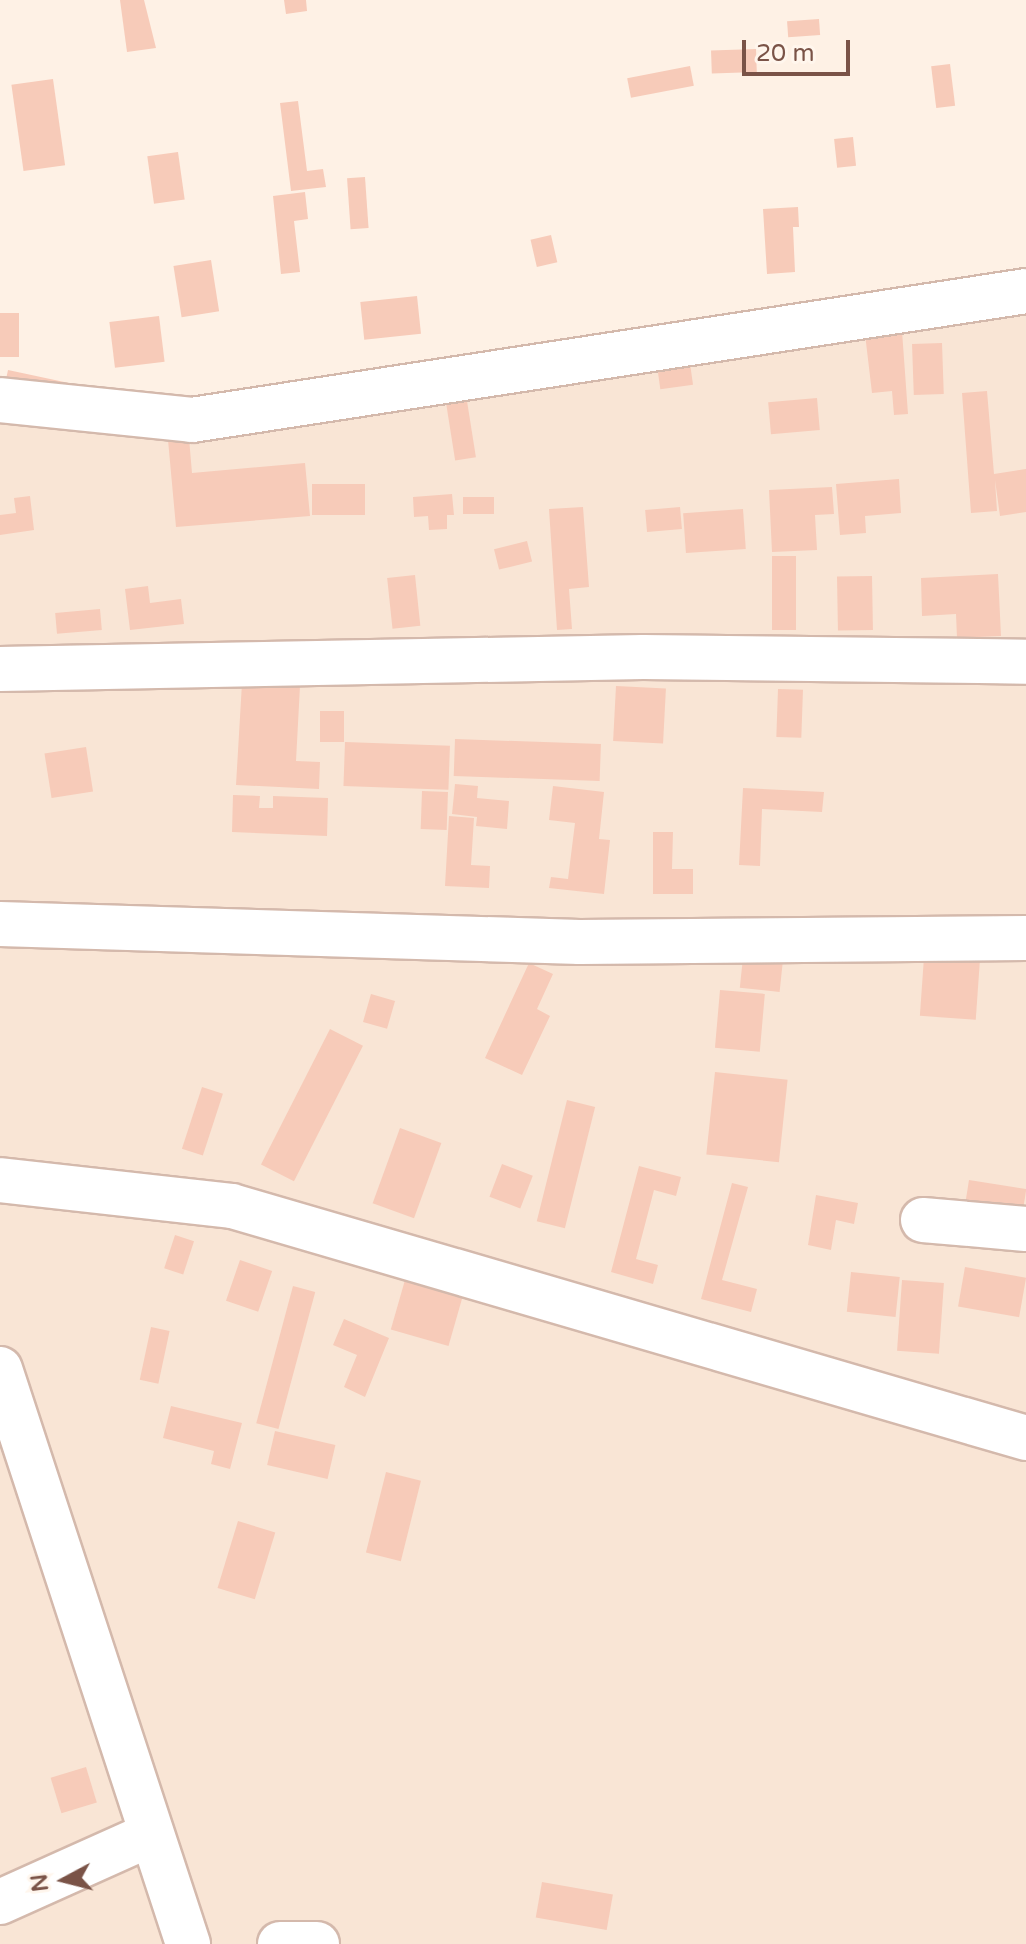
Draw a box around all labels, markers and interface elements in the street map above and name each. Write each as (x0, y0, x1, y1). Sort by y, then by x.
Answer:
scale bar (746, 24, 854, 74)
text: 20 m (756, 39, 814, 68)
north arrow (24, 1840, 104, 1920)
text: N (26, 1873, 54, 1893)

